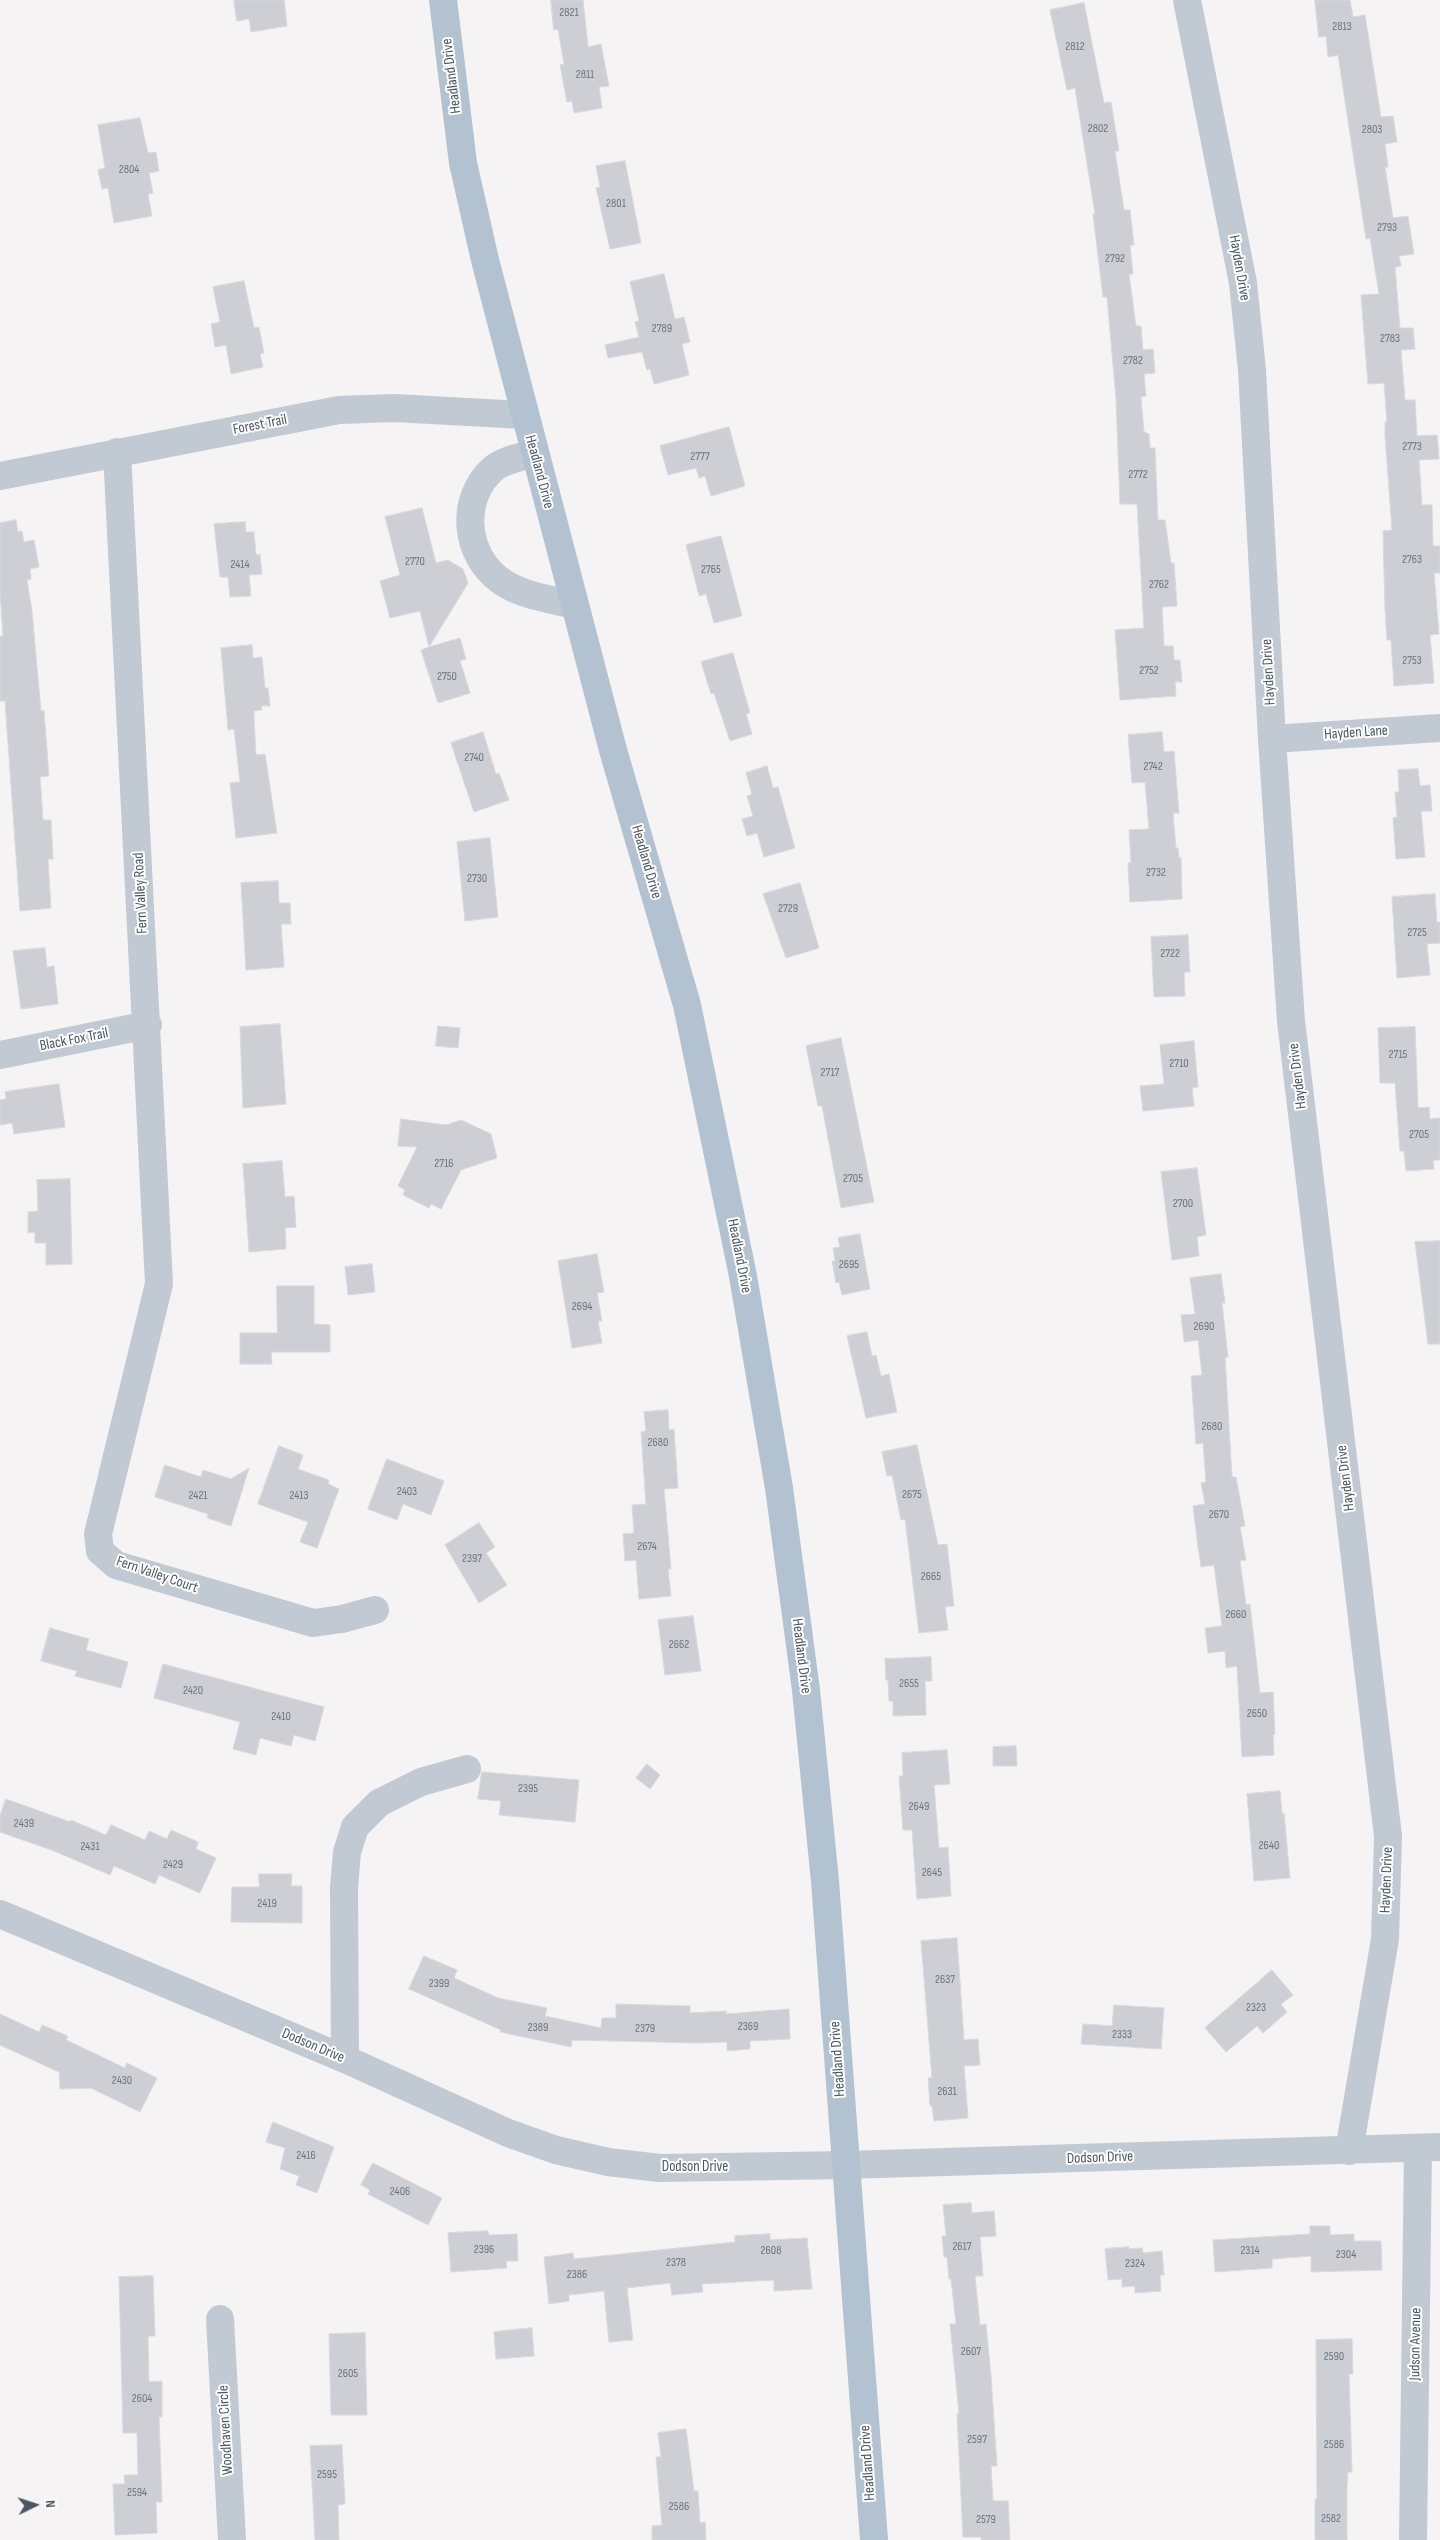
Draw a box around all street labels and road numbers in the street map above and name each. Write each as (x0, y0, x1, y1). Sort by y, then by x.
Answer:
street label: Headland Drive (438, 37, 466, 115)
street label: Hayden Drive (1224, 234, 1254, 302)
street label: Forest Trail (232, 411, 288, 439)
street label: Headland Drive (521, 433, 557, 511)
street label: Hayden Drive (1258, 638, 1280, 706)
street label: Hayden Lane (1324, 722, 1388, 744)
street label: Headland Drive (627, 823, 665, 901)
street label: Fern Valley Road (130, 852, 152, 934)
street label: Black Fox Trail (38, 1025, 110, 1055)
street label: Hayden Drive (1285, 1042, 1311, 1110)
street label: Headland Drive (723, 1217, 755, 1295)
street label: Hayden Drive (1333, 1444, 1359, 1512)
street label: Fern Valley Court (114, 1553, 200, 1597)
street label: Headland Drive (787, 1617, 815, 1695)
street label: Hayden Drive (1377, 1847, 1397, 1913)
street label: Headland Drive (826, 2021, 850, 2097)
street label: Dodson Drive (279, 2025, 347, 2067)
street label: Dodson Drive (1066, 2148, 1134, 2168)
street label: Dodson Drive (662, 2158, 728, 2176)
street label: Judson Avenue (1406, 2308, 1426, 2380)
street label: Woodhaven Circle (215, 2385, 237, 2475)
street label: Headland Drive (856, 2425, 880, 2501)

